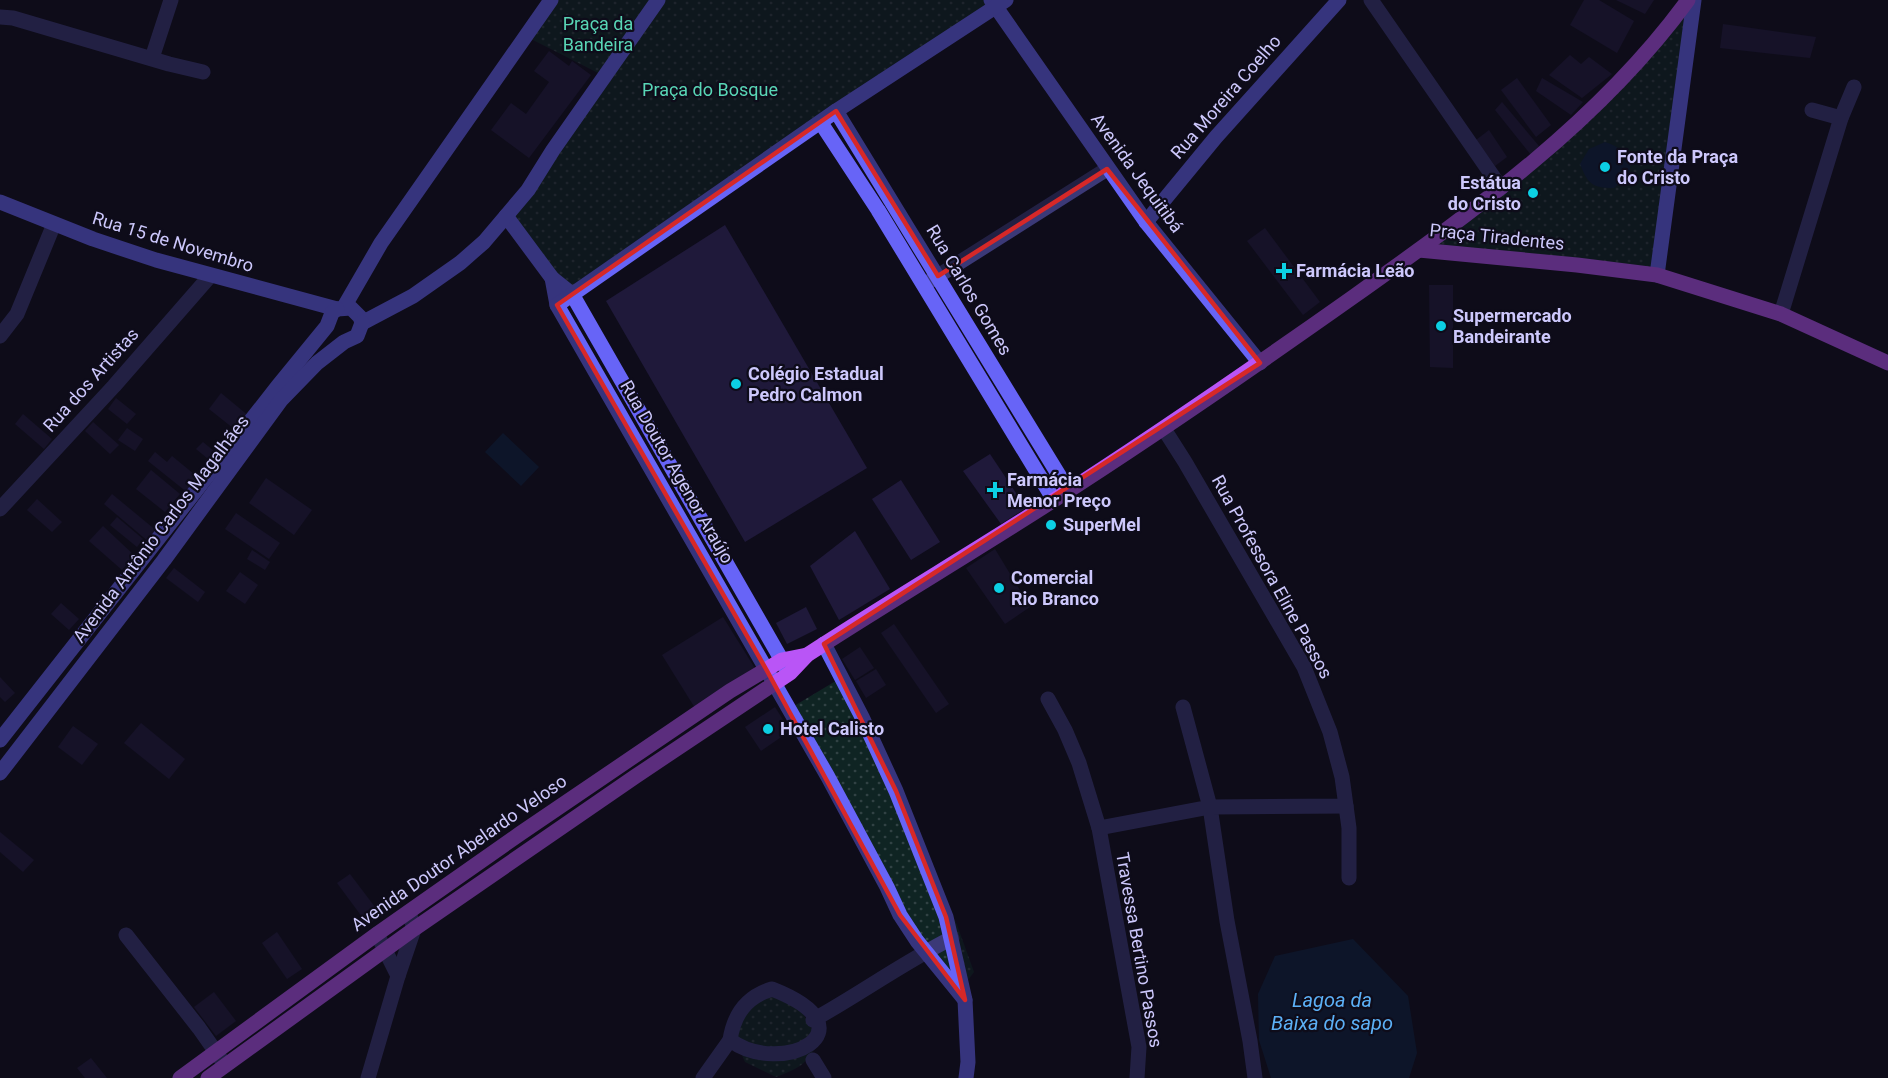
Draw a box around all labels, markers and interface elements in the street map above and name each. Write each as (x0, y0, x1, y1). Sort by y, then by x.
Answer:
park label: Praça da Bandeira (563, 13, 633, 55)
street label: Rua Moreira Coelho (1166, 30, 1285, 163)
park label: Praça do Bosque (642, 79, 778, 100)
street label: Avenida Jequitibá (1087, 109, 1188, 236)
place label: Fonte da Praça do Cristo (1617, 146, 1738, 188)
marker: Fonte da Praça do Cristo (1598, 160, 1612, 174)
place label: Estátua do Cristo (1448, 172, 1521, 214)
marker: Estátua do Cristo (1526, 186, 1540, 200)
street label: Rua 15 de Novembro (90, 207, 256, 276)
street label: Praça Tiradentes (1429, 219, 1565, 254)
street label: Rua Carlos Gomes (922, 221, 1017, 359)
place label: Farmácia Leão (1296, 260, 1415, 281)
marker: Farmácia Leão (1277, 264, 1291, 278)
place label: Supermercado Bandeirante (1453, 305, 1572, 347)
marker: Supermercado Bandeirante (1434, 319, 1448, 333)
street label: Rua dos Artistas (39, 323, 143, 436)
place label: Colégio Estadual Pedro Calmon (748, 363, 884, 405)
street label: Rua Doutor Agenor Araújo (616, 377, 738, 567)
marker: Colégio Estadual Pedro Calmon (729, 377, 743, 391)
street label: Avenida Antônio Carlos Magalhães (68, 411, 253, 647)
place label: Farmácia Menor Preço (1007, 469, 1111, 511)
street label: Rua Professora Eline Passos (1208, 471, 1337, 682)
marker: Farmácia Menor Preço (988, 483, 1002, 497)
place label: SuperMel (1063, 514, 1141, 535)
marker: SuperMel (1044, 518, 1058, 532)
place label: Comercial Rio Branco (1011, 567, 1099, 609)
marker: Comercial Rio Branco (992, 581, 1006, 595)
place label: Hotel Calisto (780, 718, 884, 739)
marker: Hotel Calisto (761, 722, 775, 736)
street label: Avenida Doutor Abelardo Veloso (347, 770, 570, 935)
street label: Travessa Bertino Passos (1112, 851, 1167, 1049)
water label: Lagoa da Baixa do sapo (1271, 988, 1393, 1035)

